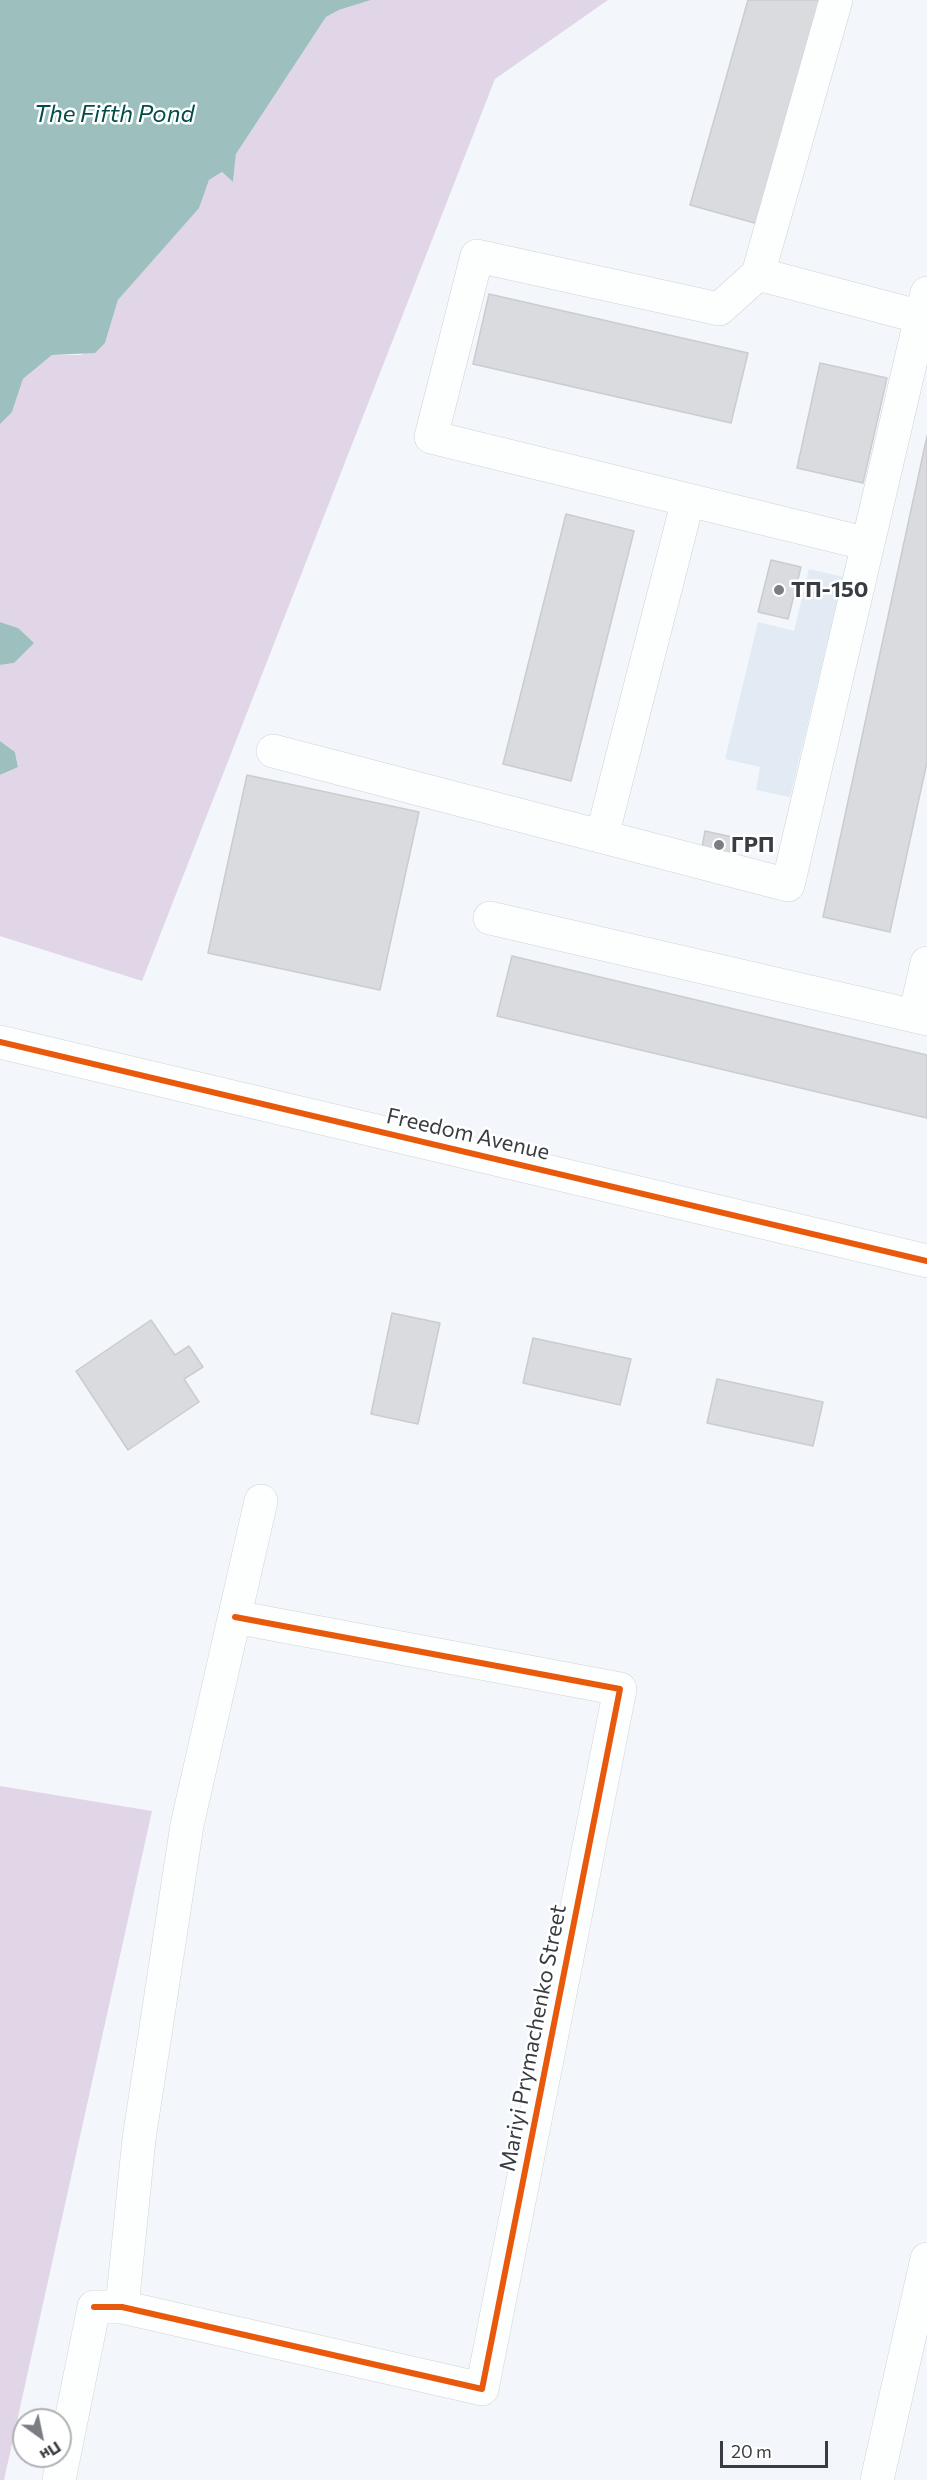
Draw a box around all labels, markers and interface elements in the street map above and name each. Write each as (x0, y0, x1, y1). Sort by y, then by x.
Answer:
water label: The Fifth Pond (34, 100, 194, 128)
place label: ТП-150 (791, 577, 868, 603)
marker: ТП-150 (772, 583, 786, 597)
place label: ГРП (731, 832, 774, 858)
marker: ГРП (712, 838, 726, 852)
street label: Freedom Avenue (384, 1102, 552, 1166)
street label: Mariyi Prymachenko Street (494, 1902, 572, 2174)
north arrow (12, 2408, 72, 2468)
scale bar (723, 2429, 831, 2467)
text: Пн (37, 2438, 65, 2466)
text: 20 m (731, 2440, 772, 2462)

